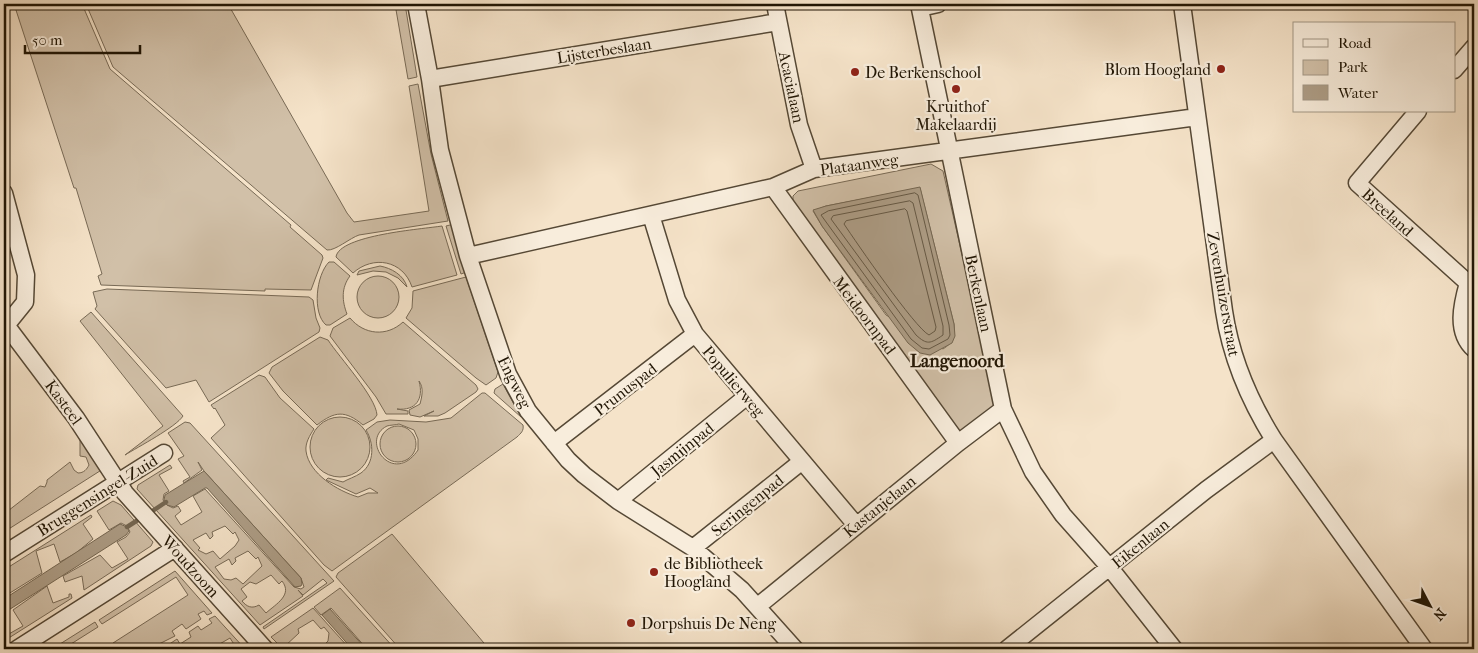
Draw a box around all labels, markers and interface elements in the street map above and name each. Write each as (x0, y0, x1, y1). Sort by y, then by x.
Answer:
scale bar (25, 22, 140, 54)
legend (1293, 22, 1456, 112)
text: 50 m (32, 31, 63, 49)
street label: Lijsterbeslaan (555, 34, 653, 67)
text: Road (1338, 34, 1372, 52)
street label: Acacialaan (774, 49, 808, 125)
text: Park (1338, 58, 1368, 76)
place label: Blom Hoogland (1105, 60, 1211, 79)
place label: De Berkenschool (865, 63, 982, 82)
marker: Blom Hoogland (1215, 63, 1227, 75)
marker: De Berkenschool (849, 66, 861, 78)
marker: Kruithof Makelaardij (950, 83, 962, 95)
text: Water (1337, 84, 1378, 102)
place label: Kruithof Makelaardij (915, 97, 997, 134)
street label: Plataanweg (819, 150, 900, 179)
street label: Breeland (1358, 184, 1418, 241)
street label: Zevenhuizerstraat (1203, 230, 1244, 358)
street label: Berkenlaan (961, 253, 996, 334)
street label: Meidoornpad (829, 273, 900, 358)
street label: Populierweg (698, 342, 769, 421)
district label: Langenoord (910, 351, 1005, 372)
street label: Engweg (494, 353, 536, 412)
street label: Prunuspad (590, 359, 661, 420)
street label: Kasteel (41, 376, 87, 429)
street label: Jasmijnpad (646, 418, 718, 482)
street label: Bruggensingel-Zuid (33, 450, 161, 540)
street label: Seringenpad (707, 470, 788, 540)
street label: Kastanjelaan (839, 471, 920, 541)
street label: Eikenlaan (1108, 514, 1173, 572)
street label: Woudzoom (157, 531, 224, 602)
place label: de Bibliotheek Hoogland (664, 554, 764, 591)
marker: de Bibliotheek Hoogland (648, 566, 660, 578)
north arrow (1406, 580, 1456, 630)
text: N (1429, 605, 1449, 624)
place label: Dorpshuis De Neng (641, 614, 776, 633)
marker: Dorpshuis De Neng (625, 617, 637, 629)

